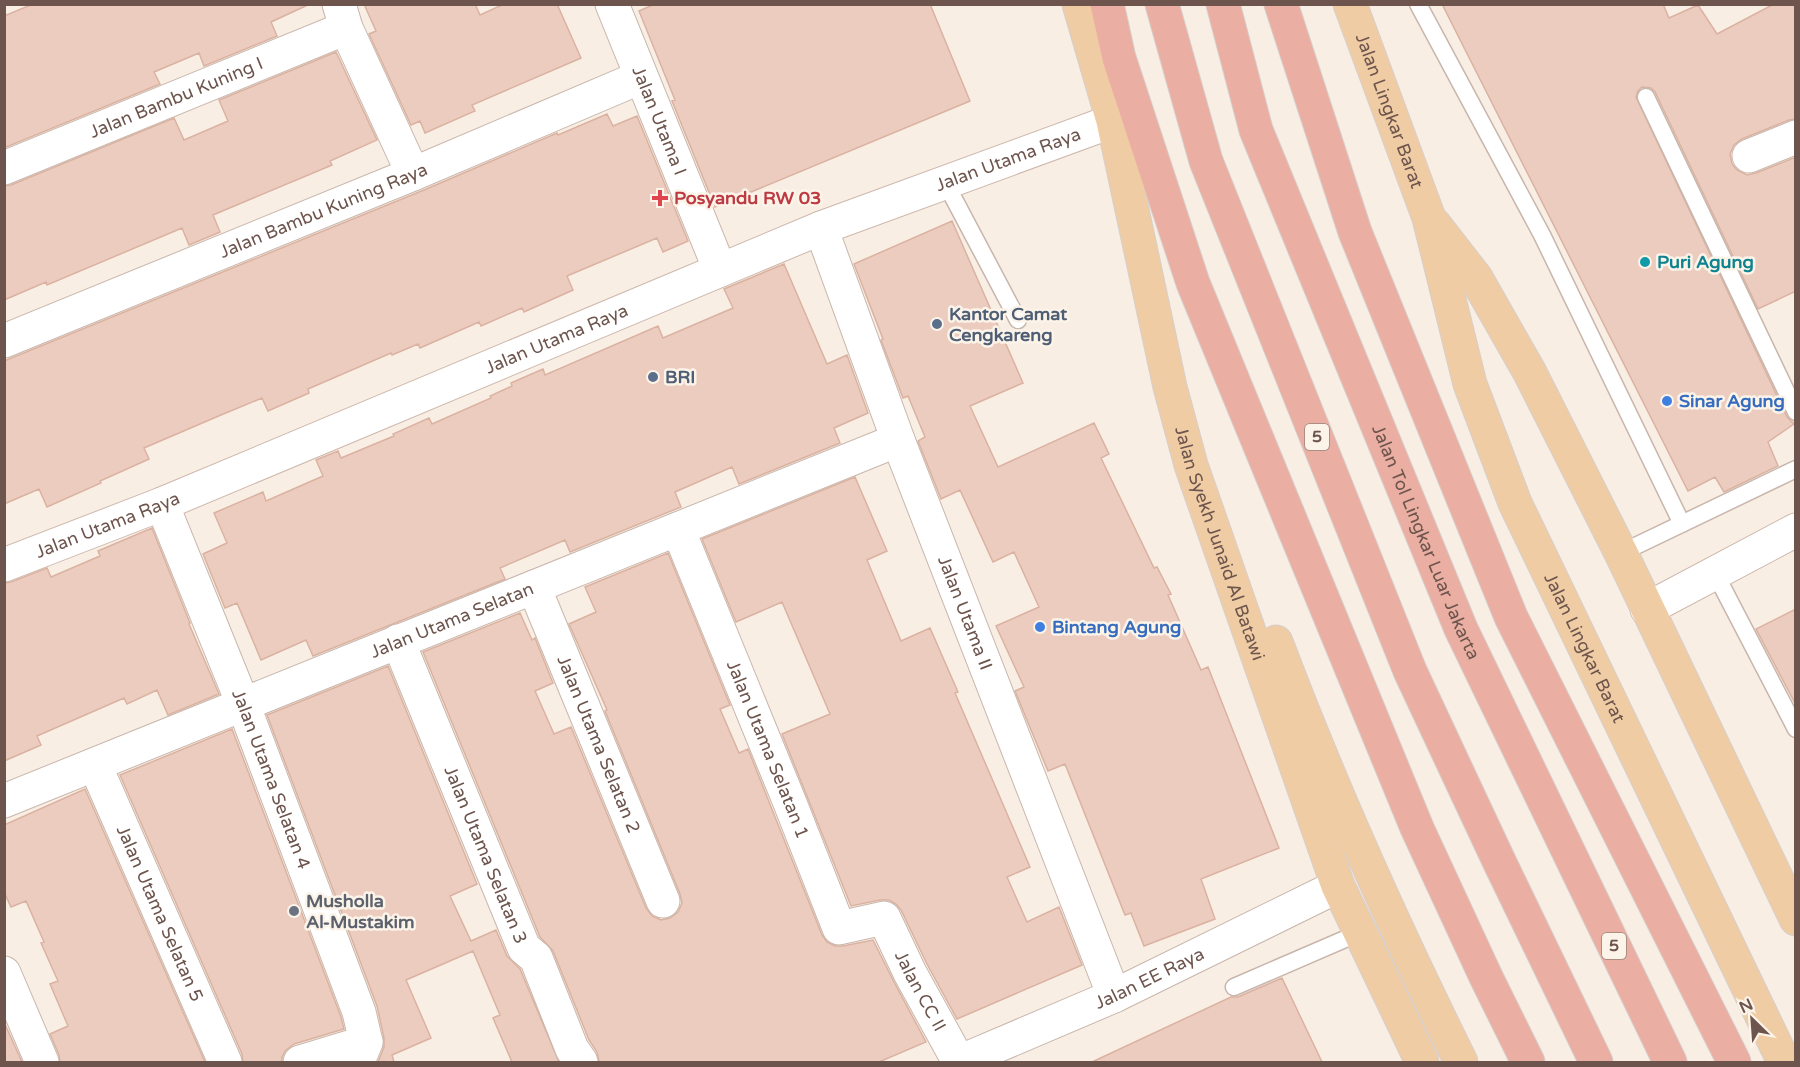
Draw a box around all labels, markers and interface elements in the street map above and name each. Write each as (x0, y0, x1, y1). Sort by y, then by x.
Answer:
street label: Jalan Lingkar Barat (1351, 30, 1428, 192)
street label: Jalan Bambu Kuning I (86, 52, 266, 143)
street label: Jalan Utama I (627, 63, 691, 179)
street label: Jalan Utama Raya (932, 123, 1084, 196)
street label: Jalan Bambu Kuning Raya (216, 158, 431, 263)
place label: Posyandu RW 03 (674, 187, 821, 209)
marker: Posyandu RW 03 (651, 189, 669, 207)
place label: Puri Agung (1657, 251, 1754, 273)
marker: Puri Agung (1638, 255, 1652, 269)
street label: Jalan Utama Raya (482, 299, 631, 379)
place label: Kantor Camat Cengkareng (949, 303, 1067, 346)
marker: Kantor Camat Cengkareng (930, 317, 944, 331)
place label: BRI (665, 366, 695, 388)
marker: BRI (646, 370, 660, 384)
place label: Sinar Agung (1679, 390, 1785, 412)
marker: Sinar Agung (1660, 394, 1674, 408)
street label: Jalan Tol Lingkar Luar Jakarta (1367, 421, 1485, 663)
street label: Jalan Syekh Junaid Al Batawi (1170, 424, 1269, 663)
road number: 5 (1305, 424, 1329, 450)
street label: Jalan Utama Raya (32, 487, 183, 563)
street label: Jalan Utama II (933, 553, 997, 673)
street label: Jalan Lingkar Barat (1539, 569, 1630, 726)
street label: Jalan Utama Selatan (367, 577, 537, 663)
place label: Bintang Agung (1052, 616, 1181, 638)
marker: Bintang Agung (1033, 620, 1047, 634)
street label: Jalan Utama Selatan 2 (552, 652, 645, 836)
street label: Jalan Utama Selatan 1 (722, 657, 814, 842)
street label: Jalan Utama Selatan 4 (227, 686, 315, 872)
street label: Jalan Utama Selatan 3 (439, 763, 532, 947)
street label: Jalan Utama Selatan 5 (112, 822, 208, 1005)
place label: Musholla Al-Mustakim (306, 890, 415, 933)
marker: Musholla Al-Mustakim (287, 904, 301, 918)
road number: 5 (1602, 933, 1626, 959)
street label: Jalan EE Raya (1091, 942, 1208, 1014)
street label: Jalan CC II (890, 947, 951, 1035)
north arrow (1722, 989, 1782, 1049)
text: N (1736, 995, 1756, 1018)

